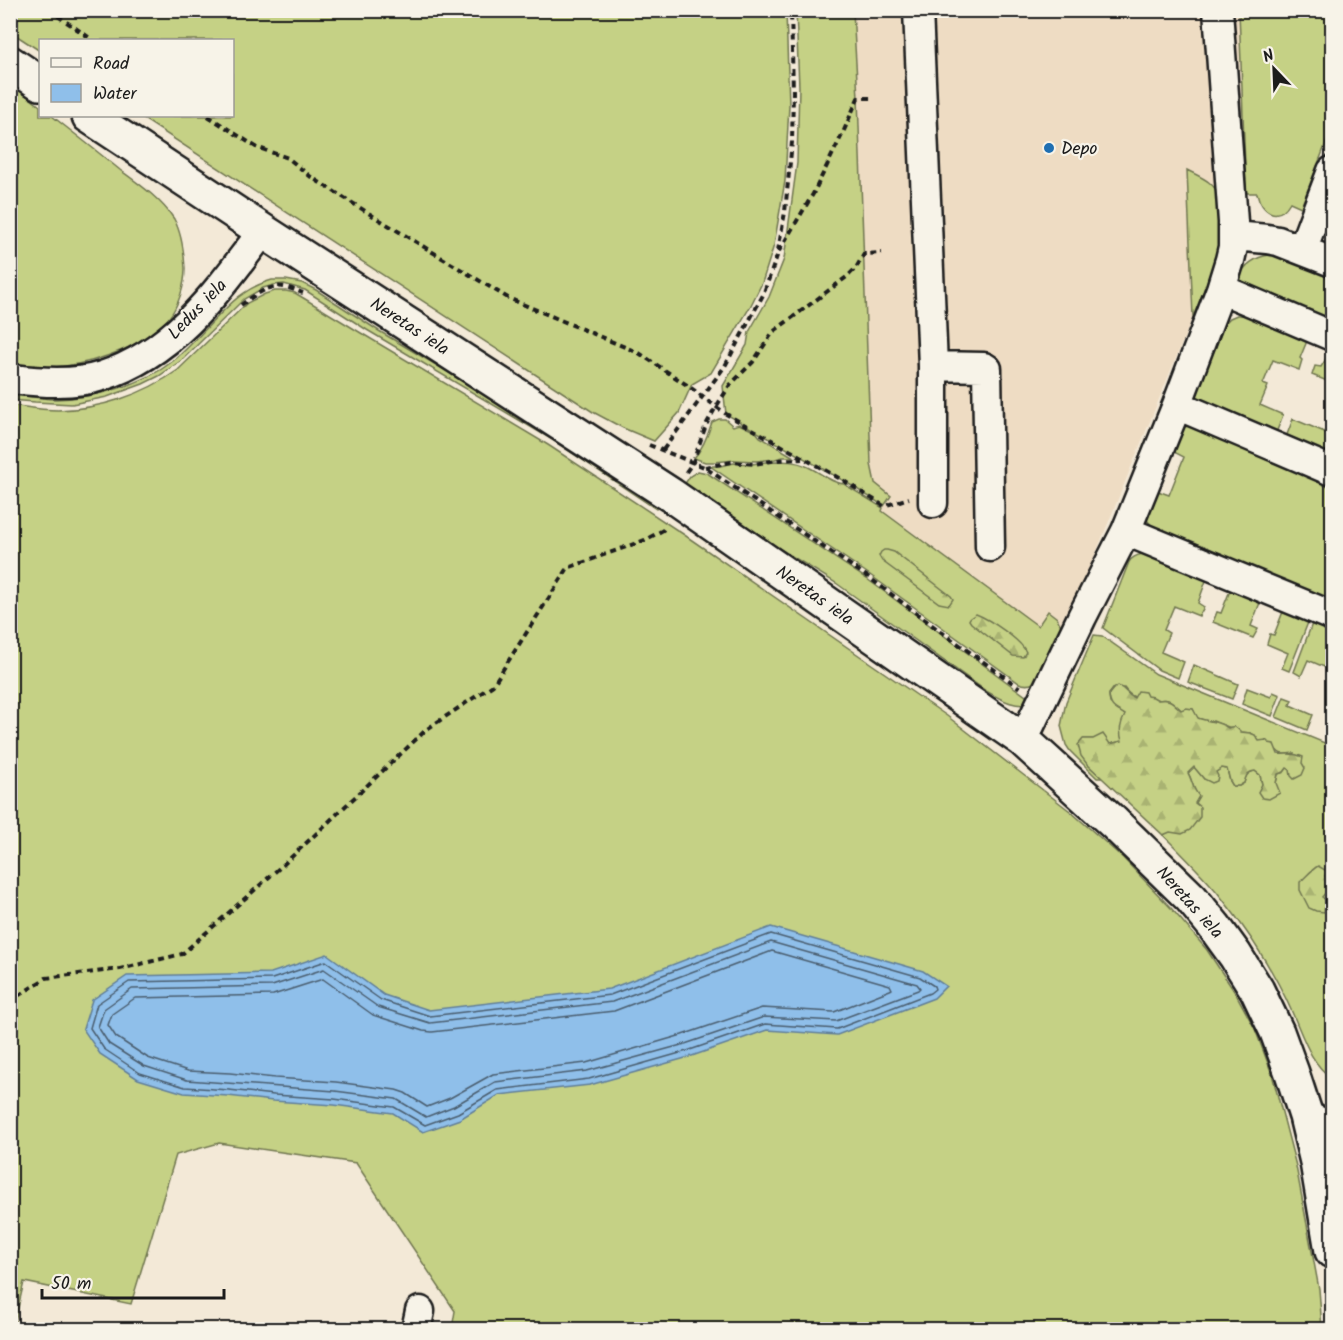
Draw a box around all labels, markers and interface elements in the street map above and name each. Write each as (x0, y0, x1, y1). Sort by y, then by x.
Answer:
legend (39, 39, 234, 117)
north arrow (1244, 39, 1304, 99)
text: N (1259, 43, 1278, 70)
text: Road (93, 50, 130, 79)
text: Water (93, 80, 138, 109)
place label: Depo (1061, 135, 1097, 164)
marker: Depo (1042, 141, 1056, 155)
street label: Ledus iela (161, 273, 235, 347)
street label: Neretas iela (364, 291, 455, 364)
street label: Neretas iela (769, 559, 859, 634)
street label: Neretas iela (1148, 860, 1230, 946)
scale bar (42, 1262, 224, 1300)
text: 50 m (51, 1270, 91, 1299)

